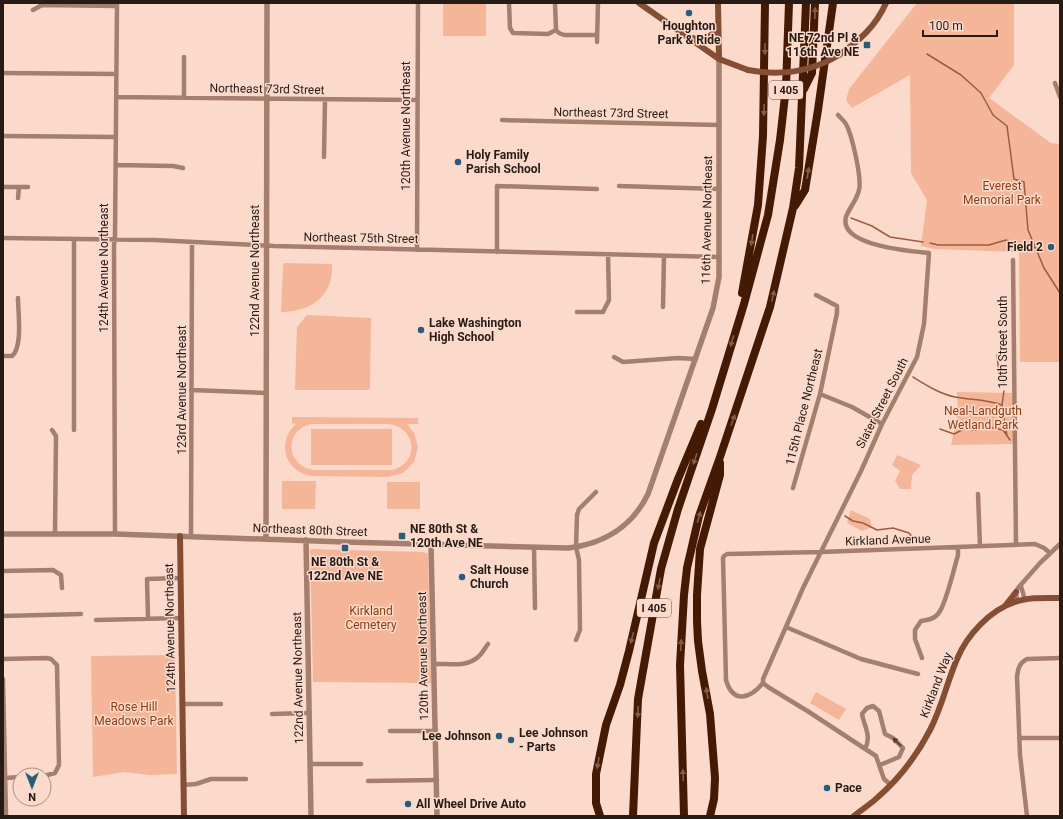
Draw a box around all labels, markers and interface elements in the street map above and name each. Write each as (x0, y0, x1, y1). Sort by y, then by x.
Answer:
one-way arrow (812, 6, 818, 19)
marker: Houghton Park & Ride (684, 8, 694, 18)
scale bar (923, 12, 997, 38)
place label: Houghton Park & Ride (658, 19, 721, 47)
text: 100 m (929, 19, 963, 33)
place label: NE 72nd Pl & 116th Ave NE (786, 31, 859, 59)
marker: NE 72nd Pl & 116th Ave NE (862, 40, 872, 50)
one-way arrow (762, 43, 768, 56)
street label: 120th Avenue Northeast (399, 61, 413, 191)
street label: Northeast 73rd Street (209, 81, 325, 97)
road number: I 405 (769, 81, 803, 99)
one-way arrow (761, 104, 767, 117)
street label: Northeast 73rd Street (553, 105, 669, 121)
place label: Holy Family Parish School (466, 148, 541, 176)
street label: 116th Avenue Northeast (699, 155, 715, 285)
marker: Holy Family Parish School (453, 157, 463, 167)
one-way arrow (805, 167, 811, 179)
park label: Everest Memorial Park (963, 179, 1042, 207)
street label: 124th Avenue Northeast (97, 203, 111, 333)
street label: 122nd Avenue Northeast (248, 205, 262, 337)
street label: Northeast 75th Street (303, 230, 419, 246)
one-way arrow (749, 234, 755, 246)
place label: Field 2 (1007, 240, 1043, 254)
marker: Field 2 (1046, 242, 1056, 252)
one-way arrow (770, 290, 776, 302)
street label: 10th Street South (996, 296, 1010, 388)
place label: Lake Washington High School (429, 316, 522, 344)
street label: 123rd Avenue Northeast (175, 325, 189, 455)
marker: Lake Washington High School (416, 325, 426, 335)
one-way arrow (729, 335, 735, 347)
street label: 115th Place Northeast (783, 347, 825, 467)
street label: Slater Street South (853, 355, 911, 451)
park label: Neal-Landguth Wetland Park (944, 404, 1022, 432)
one-way arrow (730, 413, 736, 425)
one-way arrow (691, 453, 697, 465)
one-way arrow (696, 510, 702, 522)
street label: Northeast 80th Street (252, 521, 368, 539)
place label: NE 80th St & 120th Ave NE (410, 522, 483, 550)
marker: NE 80th St & 120th Ave NE (397, 531, 407, 541)
street label: Kirkland Avenue (845, 532, 931, 548)
marker: NE 80th St & 122nd Ave NE (340, 543, 350, 553)
place label: NE 80th St & 122nd Ave NE (307, 555, 383, 583)
street label: 124th Avenue Northeast (162, 563, 178, 693)
place label: Salt House Church (470, 563, 529, 591)
marker: Salt House Church (457, 572, 467, 582)
one-way arrow (655, 577, 661, 590)
street label: 120th Avenue Northeast (415, 591, 431, 721)
road number: I 405 (637, 599, 671, 617)
park label: Kirkland Cemetery (345, 604, 397, 632)
street label: 122nd Avenue Northeast (290, 612, 306, 744)
one-way arrow (629, 631, 635, 644)
one-way arrow (678, 638, 684, 651)
street label: Kirkland Way (917, 650, 955, 720)
one-way arrow (703, 687, 709, 699)
park label: Rose Hill Meadows Park (94, 700, 175, 728)
one-way arrow (634, 706, 641, 718)
place label: Lee Johnson - Parts (519, 726, 588, 754)
place label: Lee Johnson (422, 729, 491, 743)
marker: Lee Johnson (494, 731, 504, 741)
marker: Lee Johnson - Parts (506, 735, 516, 745)
one-way arrow (892, 737, 902, 747)
one-way arrow (595, 757, 601, 769)
north arrow (12, 767, 52, 807)
one-way arrow (680, 768, 686, 781)
place label: Pace (835, 781, 862, 795)
marker: Pace (822, 783, 832, 793)
text: N (28, 790, 36, 803)
place label: All Wheel Drive Auto (416, 797, 526, 811)
marker: All Wheel Drive Auto (403, 799, 413, 809)

